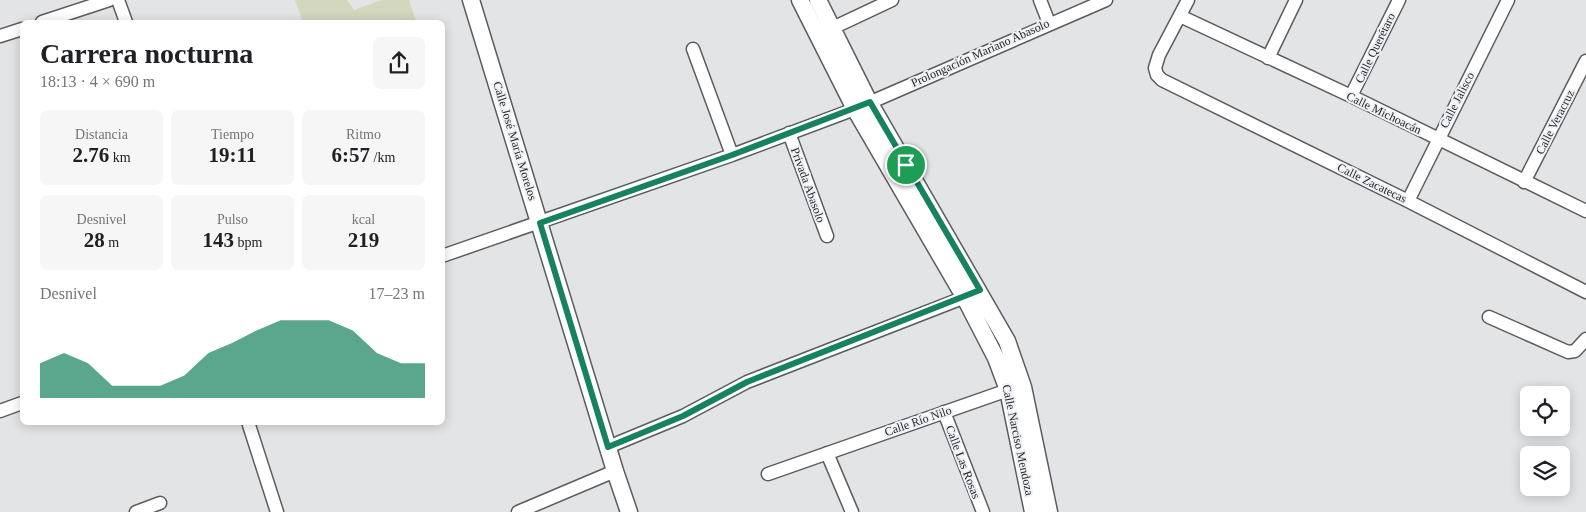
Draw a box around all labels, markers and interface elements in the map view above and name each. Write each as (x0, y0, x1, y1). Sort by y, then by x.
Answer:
street label: Calle Querétaro (1352, 11, 1398, 85)
street label: Prolongación Mariano Abasolo (909, 16, 1051, 90)
button: share (373, 37, 425, 89)
text: Carrera nocturna (40, 38, 253, 69)
street label: Calle Jalisco (1437, 70, 1477, 130)
text: 18:13 · 4 × 690 m (40, 73, 155, 90)
street label: Calle José María Morelos (490, 80, 540, 202)
street label: Calle Veracruz (1533, 87, 1577, 157)
street label: Calle Michoacán (1344, 89, 1424, 137)
text: Distancia (75, 127, 128, 142)
text: Tiempo (211, 127, 254, 142)
text: Ritmo (346, 127, 381, 142)
text: 2.76 (72, 143, 109, 167)
text: 19:11 (209, 143, 256, 167)
text: 6:57 (332, 143, 370, 167)
pin (885, 144, 927, 186)
street label: Privada Abasolo (788, 145, 828, 225)
text: km (109, 150, 131, 165)
text: /km (370, 150, 395, 165)
icon: arrive (892, 151, 920, 179)
street label: Calle Zacatecas (1335, 160, 1409, 206)
text: Desnivel (77, 212, 126, 227)
text: Pulso (217, 212, 248, 227)
text: kcal (352, 212, 375, 227)
text: 28 (84, 228, 105, 252)
text: 143 (203, 228, 234, 252)
text: 219 (348, 228, 379, 252)
text: m (105, 235, 119, 250)
text: bpm (234, 235, 262, 250)
text: Desnivel (40, 285, 97, 302)
text: 17–23 m (369, 285, 425, 302)
street label: Calle Narciso Mendoza (999, 383, 1037, 498)
map controls (1520, 386, 1570, 496)
button: locate (1520, 386, 1570, 436)
street label: Calle Río Nilo (883, 403, 953, 439)
street label: Calle Las Rosas (943, 423, 984, 501)
button: layers (1520, 446, 1570, 496)

